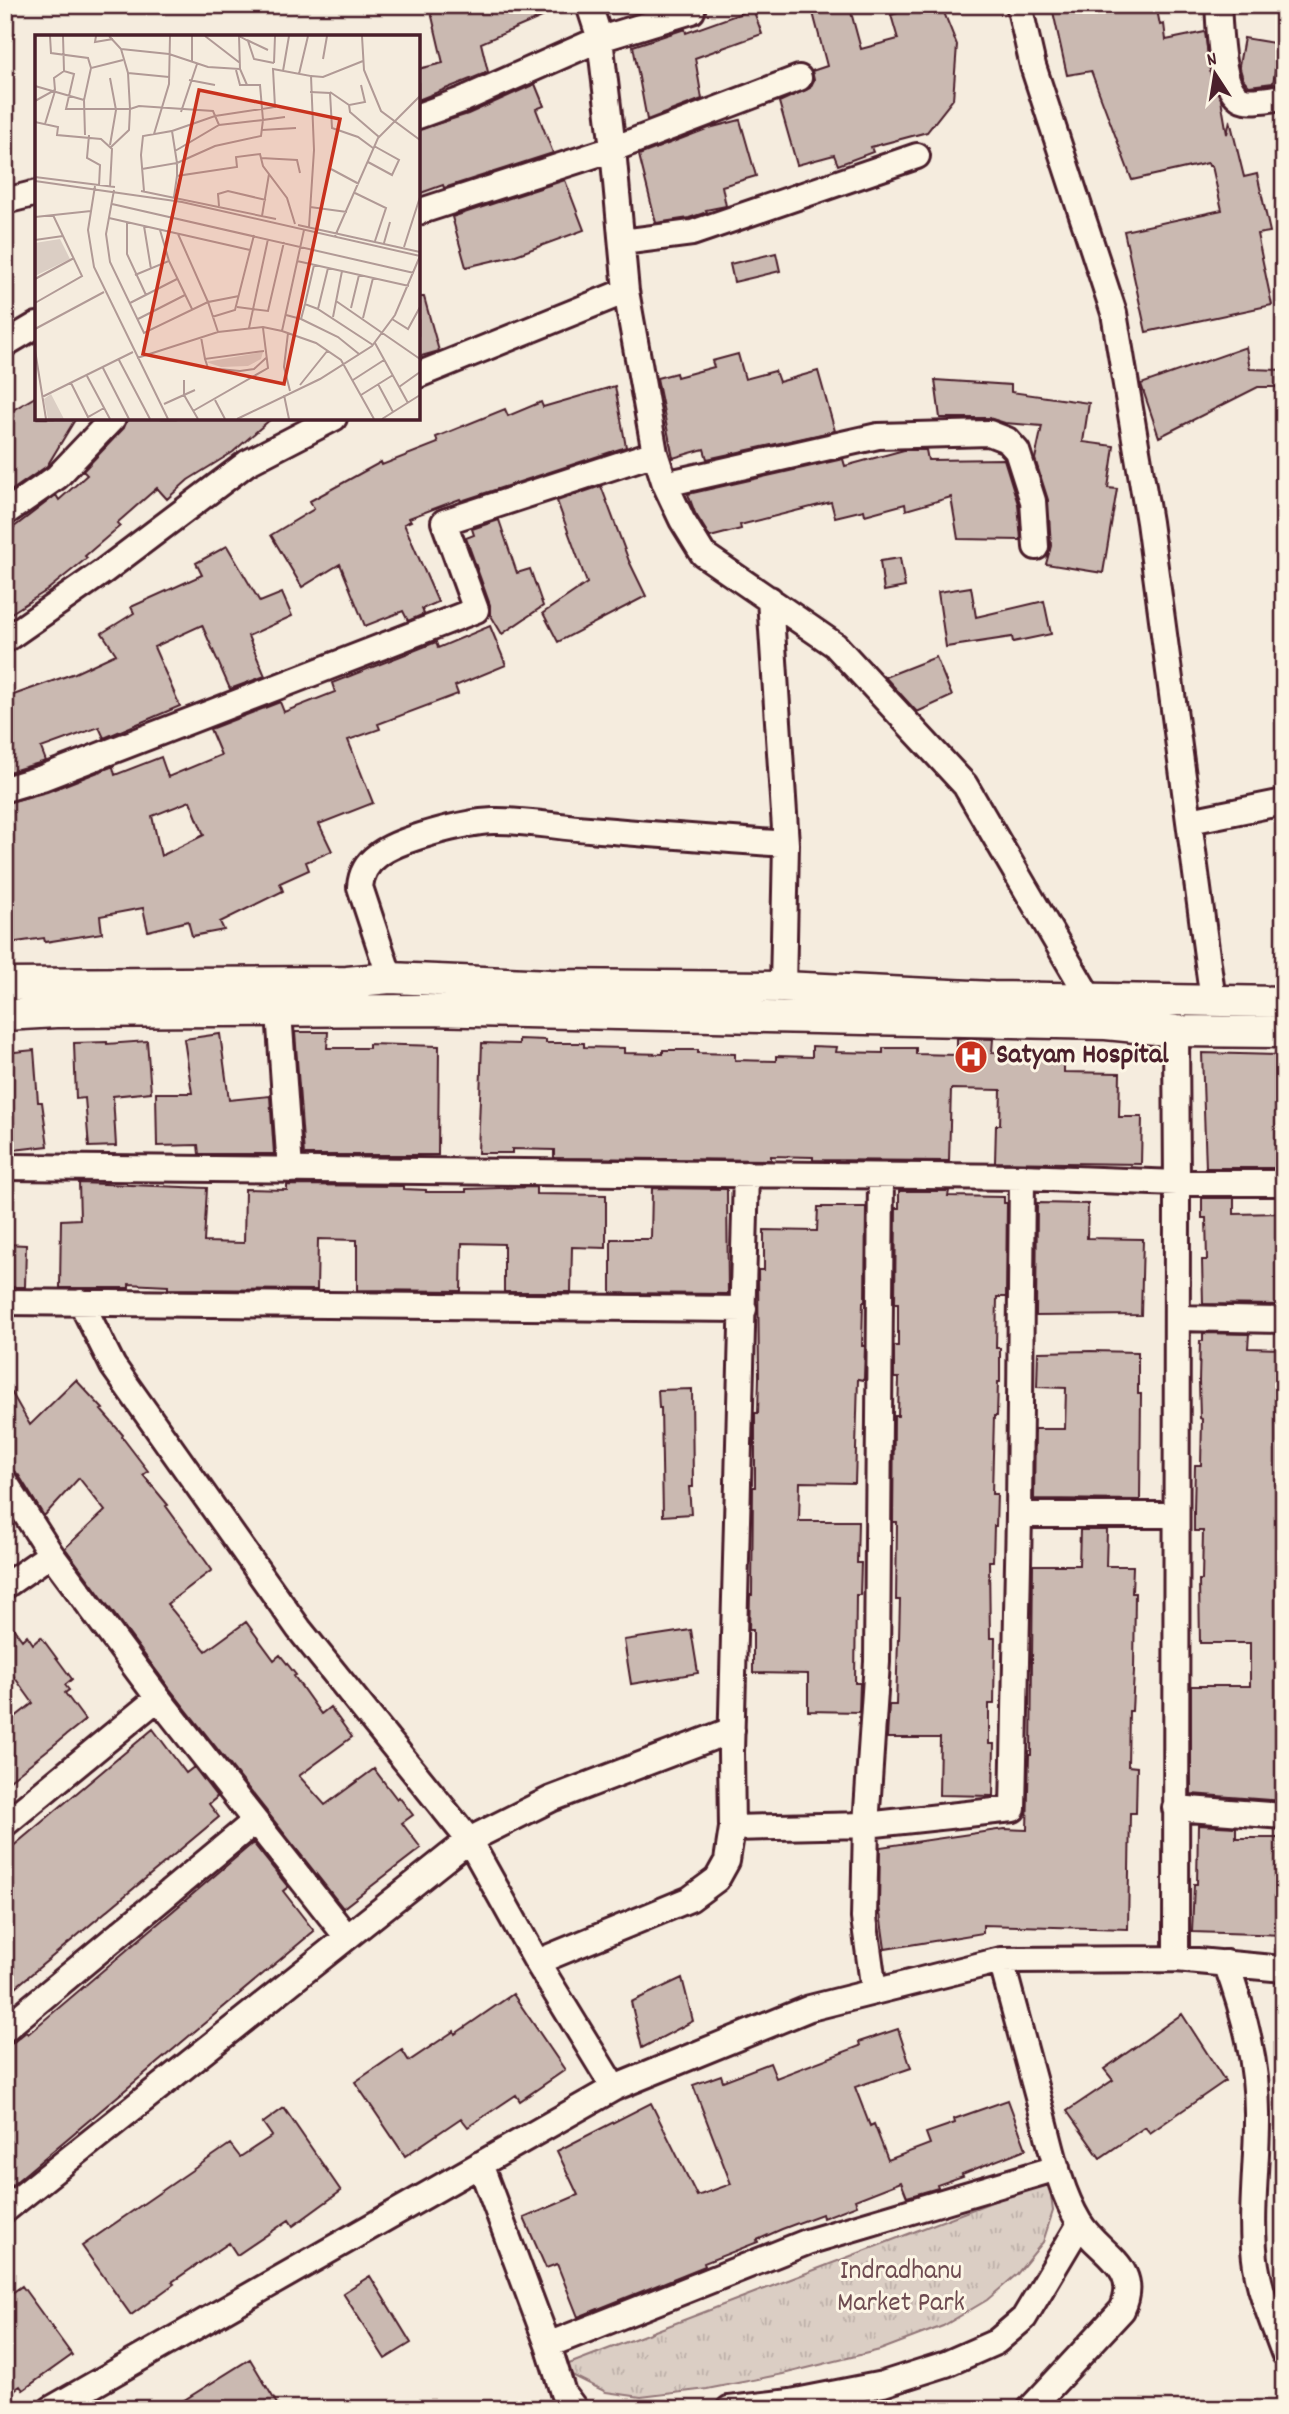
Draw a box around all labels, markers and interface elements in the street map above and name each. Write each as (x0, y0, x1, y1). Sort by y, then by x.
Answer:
inset map (35, 35, 420, 420)
north arrow (1180, 38, 1250, 108)
text: N (1205, 47, 1220, 75)
place label: Satyam Hospital (996, 1037, 1169, 1077)
hospital icon: Satyam Hospital (952, 1038, 990, 1076)
park label: Indradhanu Market Park (837, 2253, 965, 2325)

